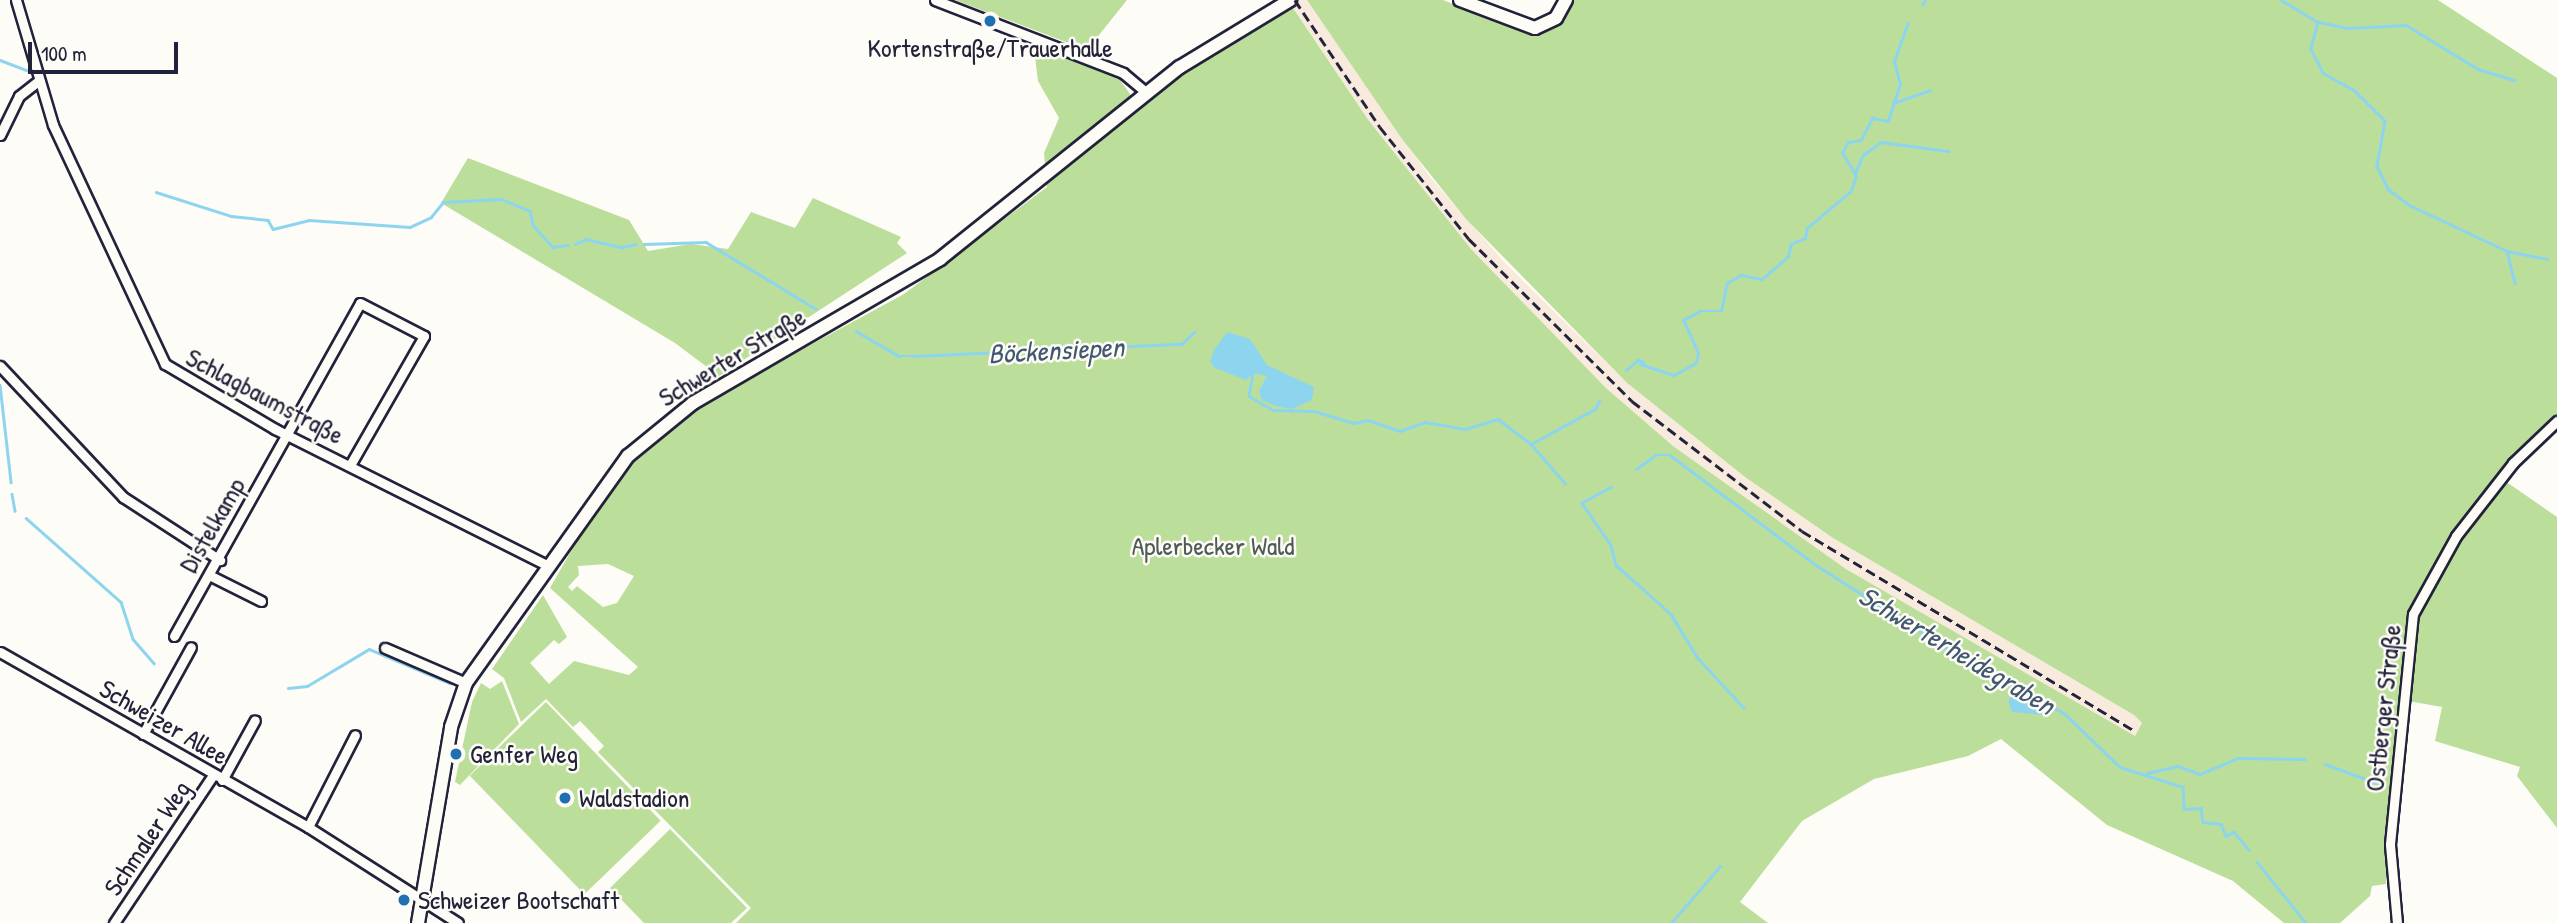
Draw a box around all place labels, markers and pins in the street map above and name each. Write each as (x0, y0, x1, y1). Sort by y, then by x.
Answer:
marker: Kortenstraße/Trauerhalle (982, 13, 998, 29)
place label: Kortenstraße/Trauerhalle (867, 32, 1113, 64)
place label: Genfer Weg (470, 738, 578, 770)
marker: Genfer Weg (448, 746, 464, 762)
place label: Waldstadion (579, 782, 690, 814)
marker: Waldstadion (557, 790, 573, 806)
place label: Schweizer Bootschaft (418, 884, 619, 916)
marker: Schweizer Bootschaft (396, 892, 412, 908)

